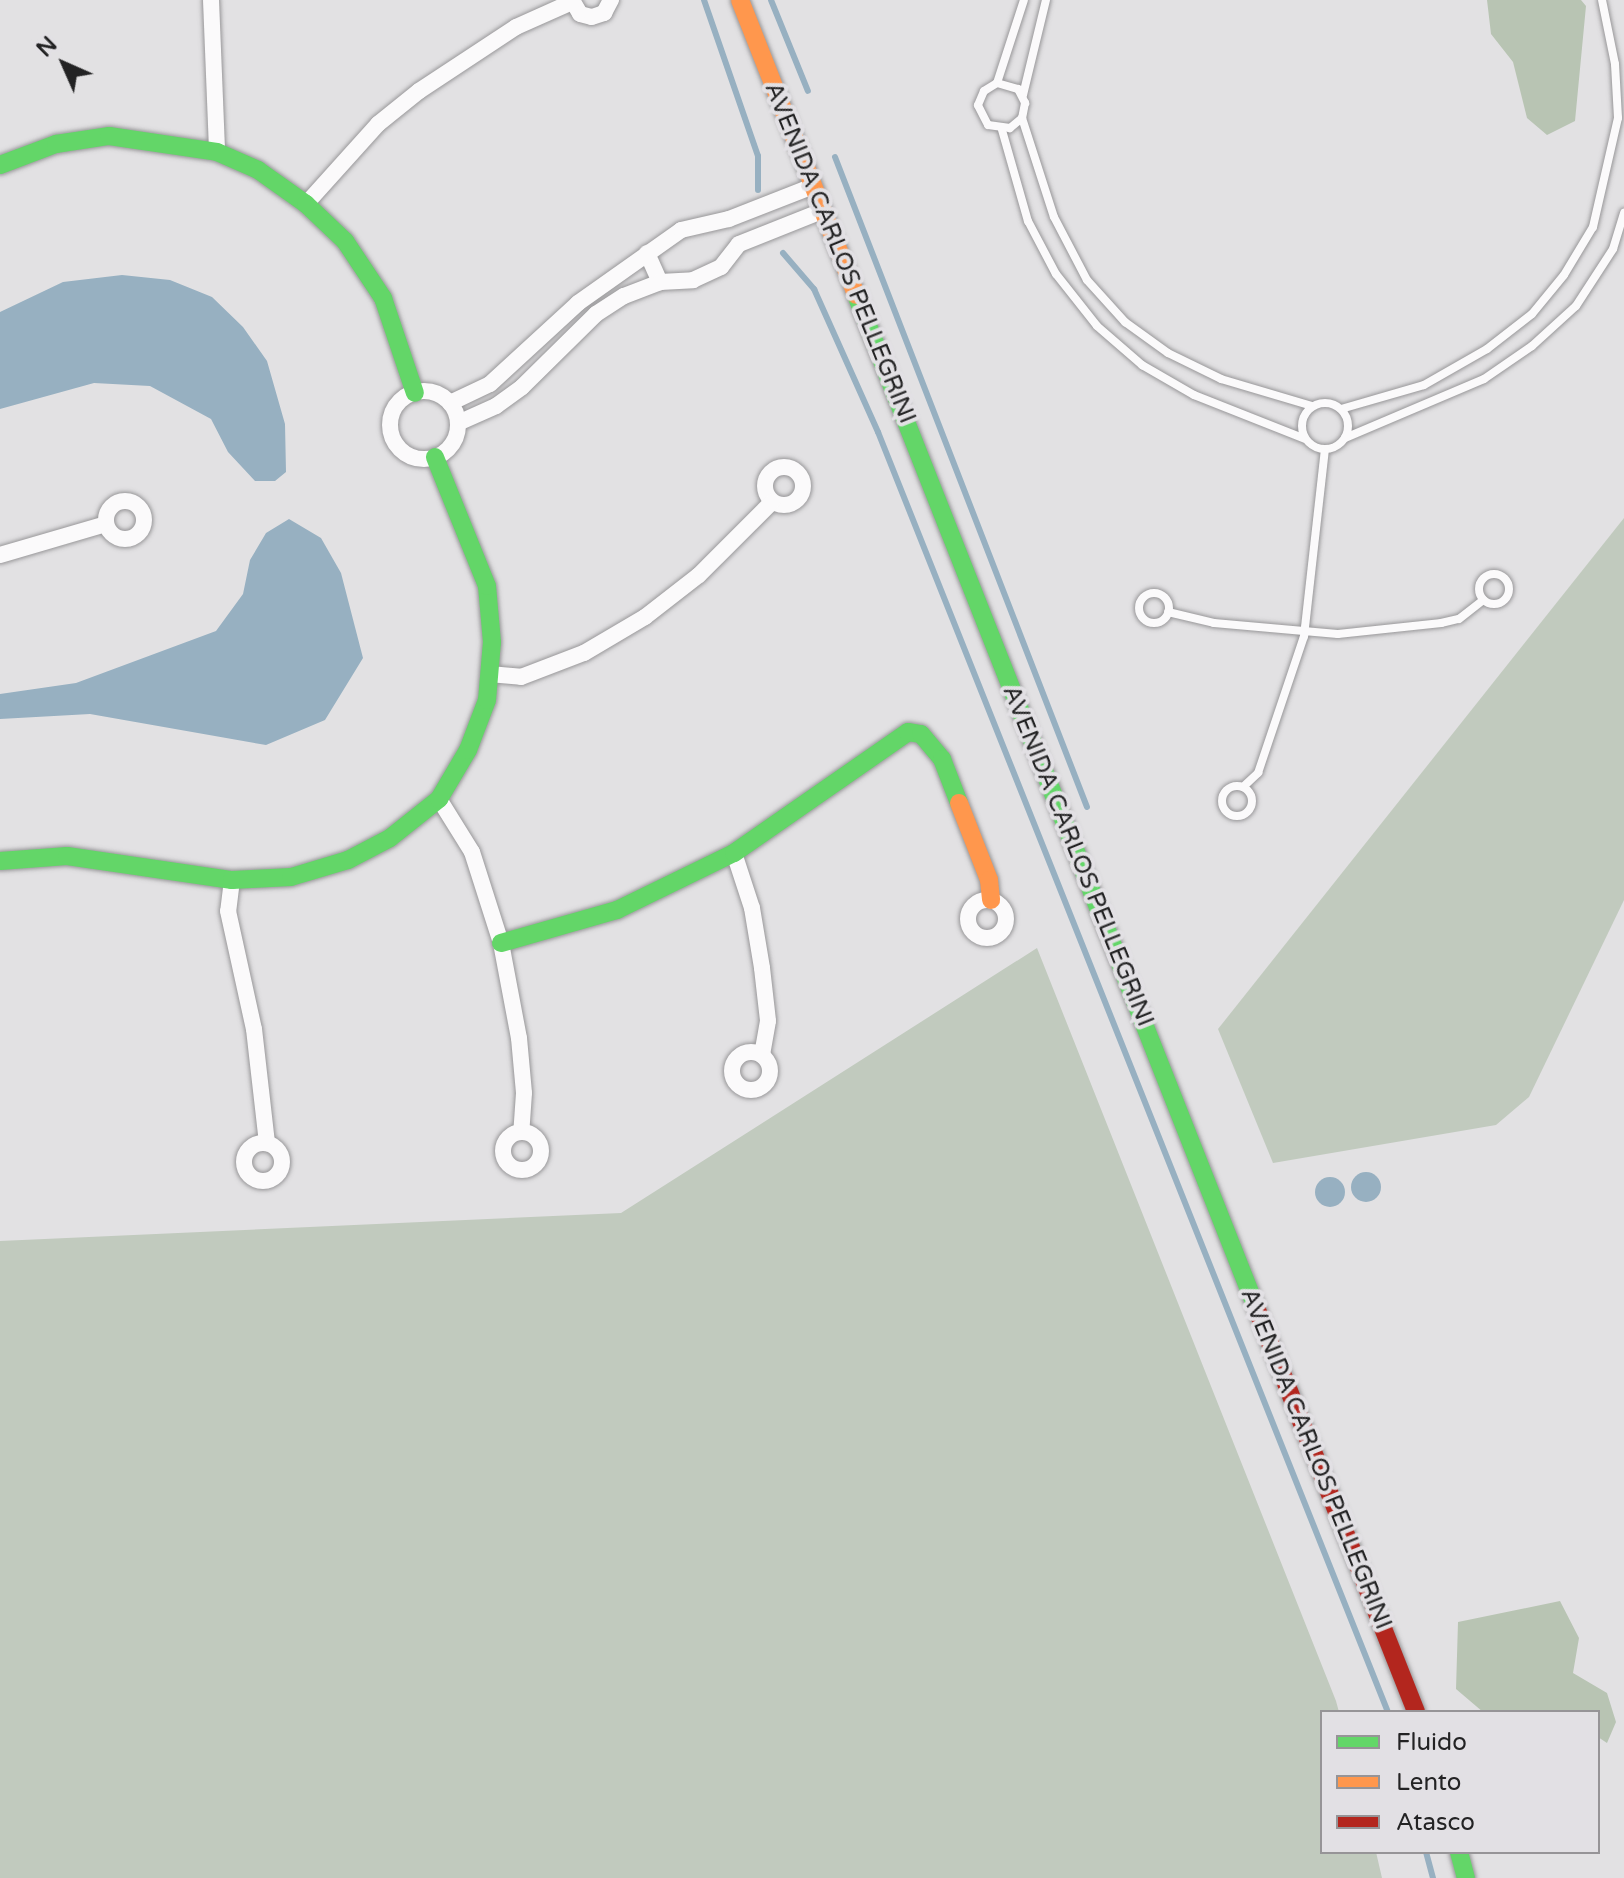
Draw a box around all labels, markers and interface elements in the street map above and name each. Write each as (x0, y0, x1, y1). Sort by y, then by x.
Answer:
north arrow (24, 24, 104, 104)
text: N (32, 32, 62, 62)
street label: AVENIDA CARLOS PELLEGRINI (758, 78, 922, 428)
street label: AVENIDA CARLOS PELLEGRINI (996, 681, 1160, 1031)
street label: AVENIDA CARLOS PELLEGRINI (1234, 1284, 1398, 1634)
legend (1320, 1710, 1600, 1854)
text: Fluido (1396, 1728, 1467, 1757)
text: Lento (1396, 1768, 1461, 1797)
text: Atasco (1396, 1808, 1475, 1837)

